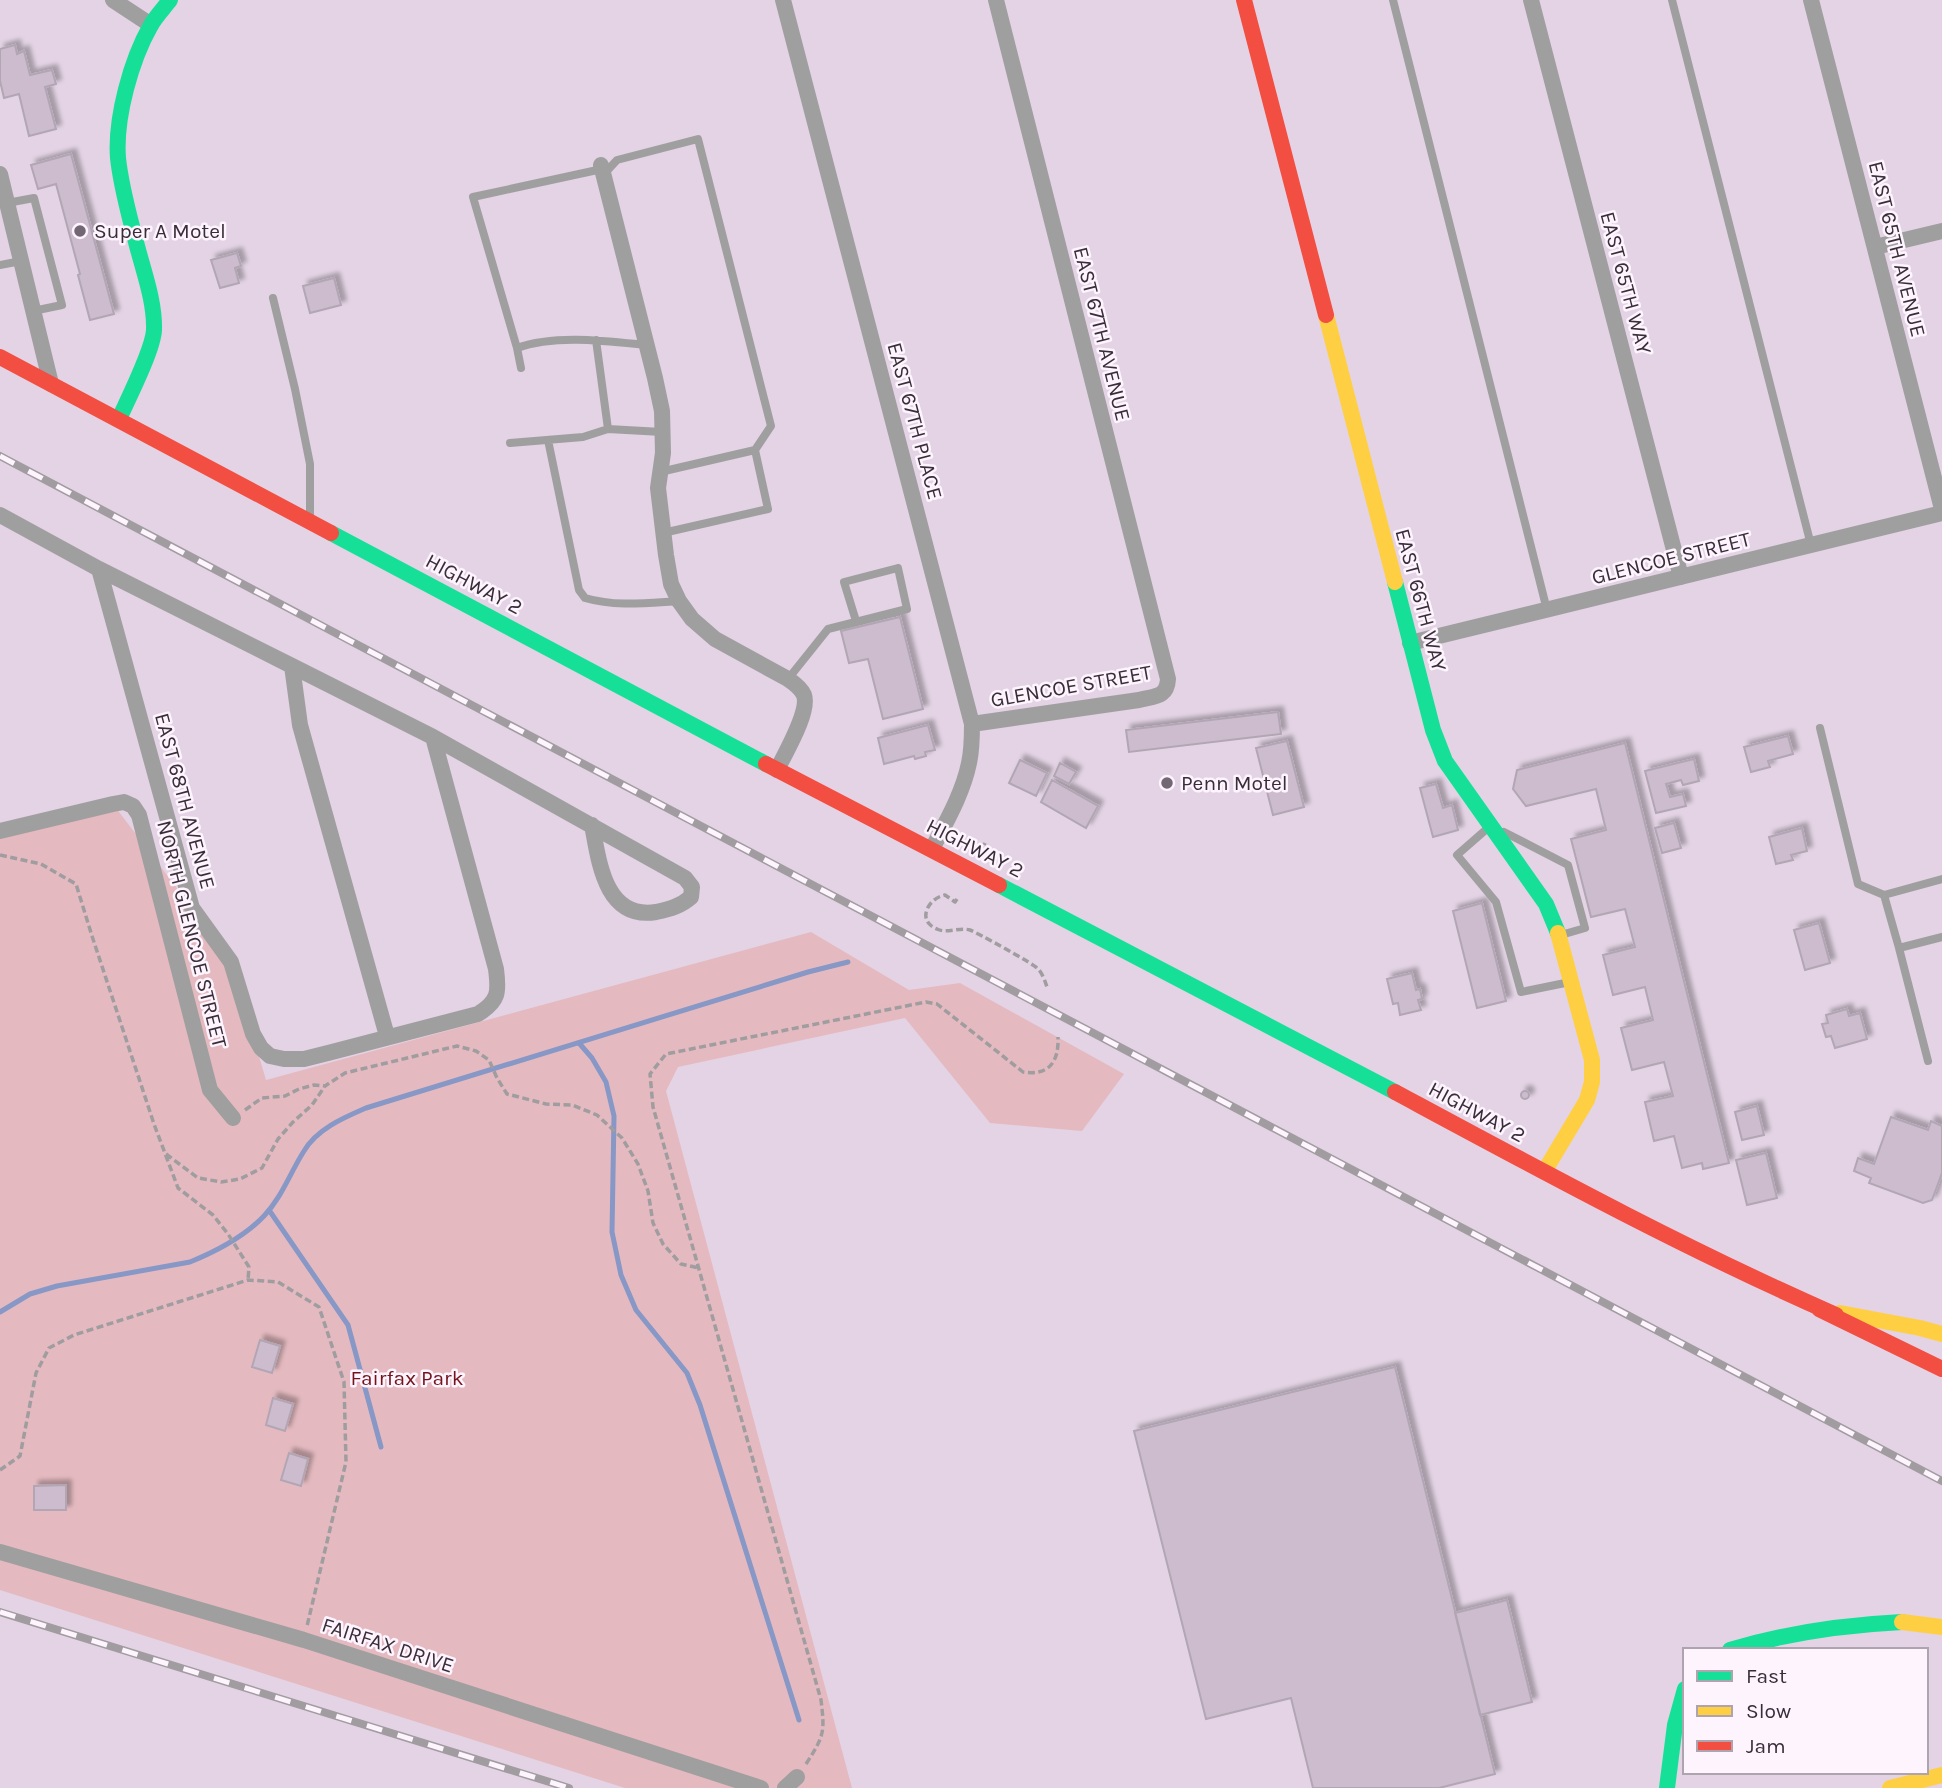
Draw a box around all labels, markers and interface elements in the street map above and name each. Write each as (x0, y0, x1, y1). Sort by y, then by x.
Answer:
street label: EAST 65TH AVENUE (1864, 159, 1930, 339)
street label: EAST 65TH WAY (1595, 209, 1657, 357)
place label: Super A Motel (94, 219, 226, 243)
marker: Super A Motel (72, 223, 88, 239)
street label: EAST 67TH AVENUE (1069, 245, 1135, 423)
street label: EAST 67TH PLACE (882, 340, 948, 502)
street label: EAST 66TH WAY (1390, 526, 1452, 674)
street label: GLENCOE STREET (1589, 527, 1753, 589)
street label: HIGHWAY 2 (422, 549, 526, 619)
street label: GLENCOE STREET (989, 660, 1154, 712)
street label: EAST 68TH AVENUE (150, 710, 220, 892)
place label: Penn Motel (1181, 771, 1288, 795)
marker: Penn Motel (1159, 775, 1175, 791)
street label: HIGHWAY 2 (922, 813, 1028, 883)
street label: NORTH GLENCOE STREET (152, 818, 232, 1051)
street label: HIGHWAY 2 (1425, 1077, 1529, 1147)
park label: Fairfax Park (350, 1366, 464, 1390)
street label: FAIRFAX DRIVE (319, 1612, 457, 1678)
legend (1683, 1648, 1928, 1774)
text: Fast (1746, 1664, 1787, 1688)
text: Slow (1746, 1699, 1791, 1723)
text: Jam (1746, 1734, 1786, 1758)

